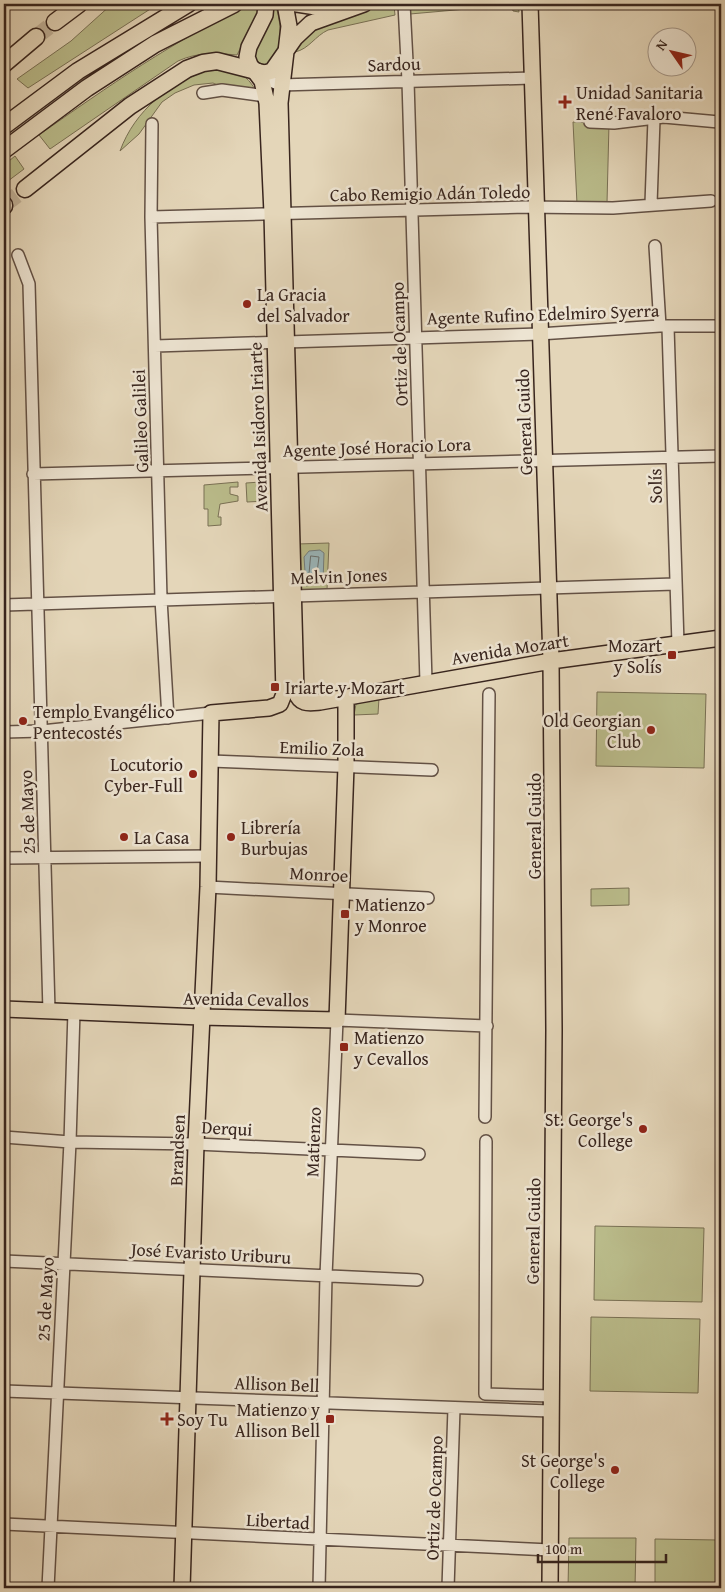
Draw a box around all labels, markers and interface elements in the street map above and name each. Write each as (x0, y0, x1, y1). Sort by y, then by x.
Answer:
north arrow (648, 28, 698, 78)
text: N (650, 35, 672, 54)
street label: Sardou (367, 50, 421, 78)
place label: Unidad Sanitaria René Favaloro (576, 79, 703, 127)
marker: Unidad Sanitaria René Favaloro (558, 95, 572, 109)
street label: Cabo Remigio Adán Toledo (330, 178, 530, 208)
place label: La Gracia del Salvador (257, 281, 350, 329)
street label: Ortiz de Ocampo (383, 281, 415, 407)
street label: Agente Rufino Edelmiro Syerra (426, 296, 660, 332)
marker: La Gracia del Salvador (241, 298, 253, 310)
street label: Avenida Isidoro Iriarte (242, 342, 274, 512)
street label: General Guido (509, 368, 539, 476)
street label: Galileo Galilei (125, 369, 155, 473)
street label: Agente José Horacio Lora (282, 430, 472, 464)
street label: Solís (641, 468, 669, 504)
street label: Melvin Jones (290, 561, 388, 591)
street label: Avenida Mozart (449, 626, 571, 672)
place label: Mozart y Solís (608, 632, 663, 680)
marker: Mozart y Solís (666, 649, 678, 661)
place label: Iriarte y Mozart (285, 674, 405, 701)
marker: Iriarte y Mozart (269, 681, 281, 693)
place label: Templo Evangélico Pentecostés (33, 698, 174, 746)
place label: Old Georgian Club (543, 707, 641, 755)
marker: Templo Evangélico Pentecostés (17, 715, 29, 727)
marker: Old Georgian Club (645, 724, 657, 736)
street label: Emilio Zola (279, 733, 365, 763)
place label: Locutorio Cyber-Full (104, 751, 183, 799)
marker: Locutorio Cyber-Full (187, 768, 199, 780)
street label: 25 de Mayo (12, 769, 42, 855)
street label: General Guido (521, 773, 548, 879)
place label: Librería Burbujas (241, 814, 308, 862)
place label: La Casa (134, 824, 190, 851)
marker: La Casa (118, 831, 130, 843)
marker: Librería Burbujas (225, 831, 237, 843)
street label: Monroe (289, 859, 349, 889)
place label: Matienzo y Monroe (354, 891, 427, 939)
marker: Matienzo y Monroe (339, 908, 351, 920)
street label: Avenida Cevallos (183, 984, 309, 1014)
place label: Matienzo y Cevallos (353, 1024, 429, 1072)
marker: Matienzo y Cevallos (338, 1041, 350, 1053)
street label: Matienzo (298, 1106, 328, 1178)
place label: St. George's College (545, 1106, 633, 1154)
street label: Derqui (201, 1113, 253, 1143)
street label: Brandsen (162, 1114, 192, 1186)
marker: St. George's College (637, 1123, 649, 1135)
street label: General Guido (519, 1177, 547, 1285)
street label: José Evaristo Uriburu (128, 1235, 292, 1271)
street label: 25 de Mayo (29, 1256, 61, 1342)
street label: Allison Bell (234, 1369, 320, 1399)
place label: Matienzo y Allison Bell (235, 1396, 320, 1444)
place label: Soy Tu (177, 1406, 228, 1433)
marker: Soy Tu (161, 1413, 173, 1425)
marker: Matienzo y Allison Bell (324, 1413, 336, 1425)
street label: Ortiz de Ocampo (418, 1435, 450, 1561)
place label: St George's College (521, 1447, 605, 1495)
marker: St George's College (609, 1464, 621, 1476)
street label: Libertad (246, 1506, 311, 1536)
scale bar (538, 1532, 665, 1564)
text: 100 m (545, 1538, 583, 1559)

